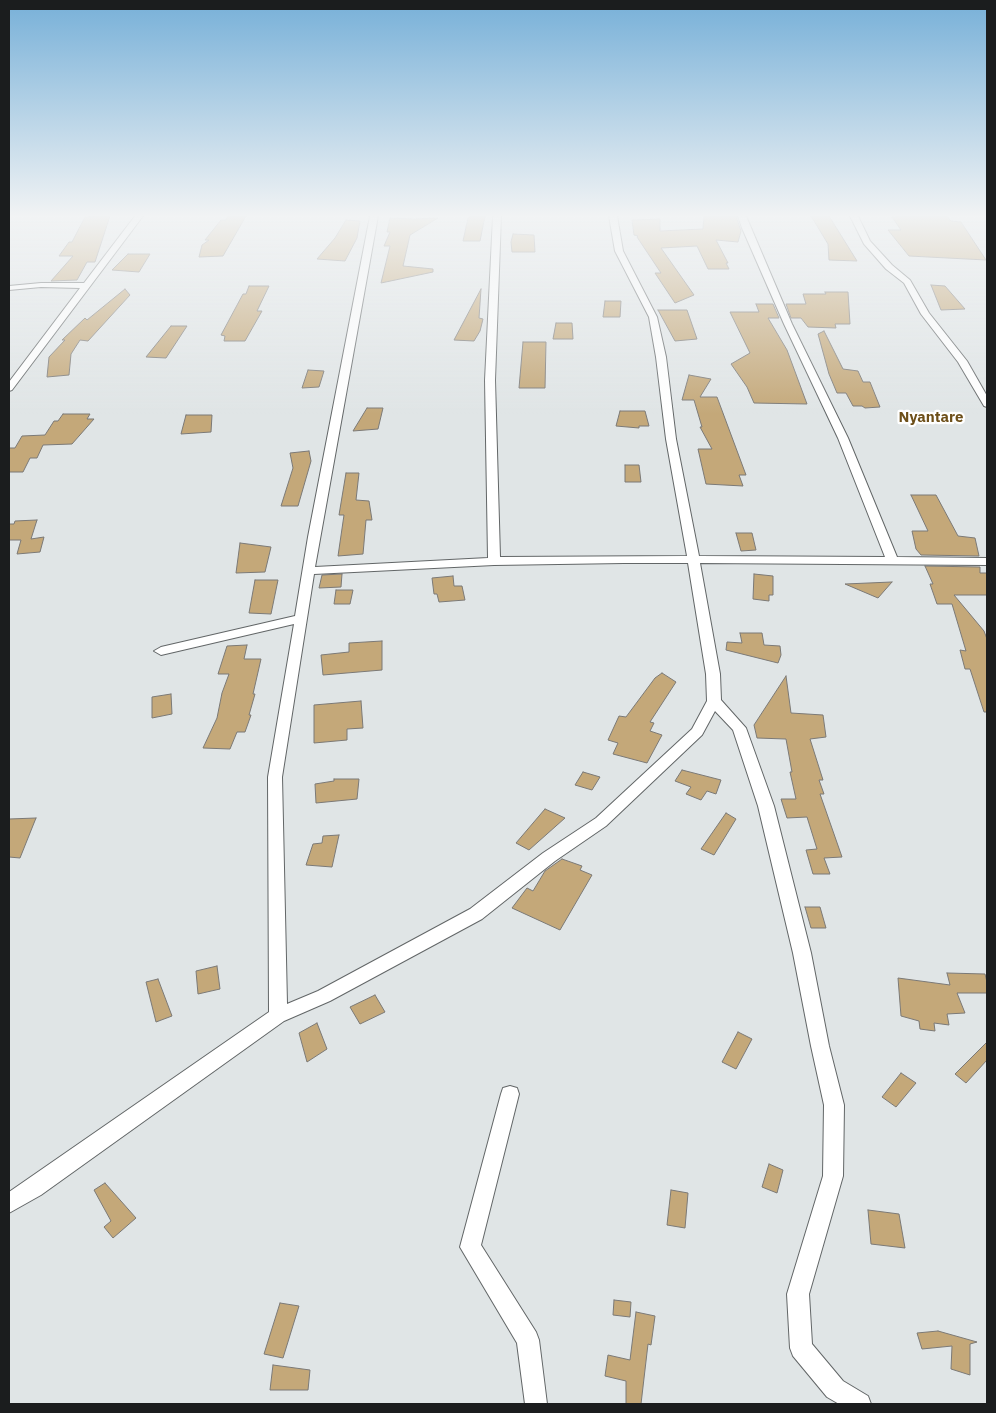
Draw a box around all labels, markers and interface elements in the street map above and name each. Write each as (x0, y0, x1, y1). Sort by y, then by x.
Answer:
district label: Nyantare (899, 409, 963, 427)

